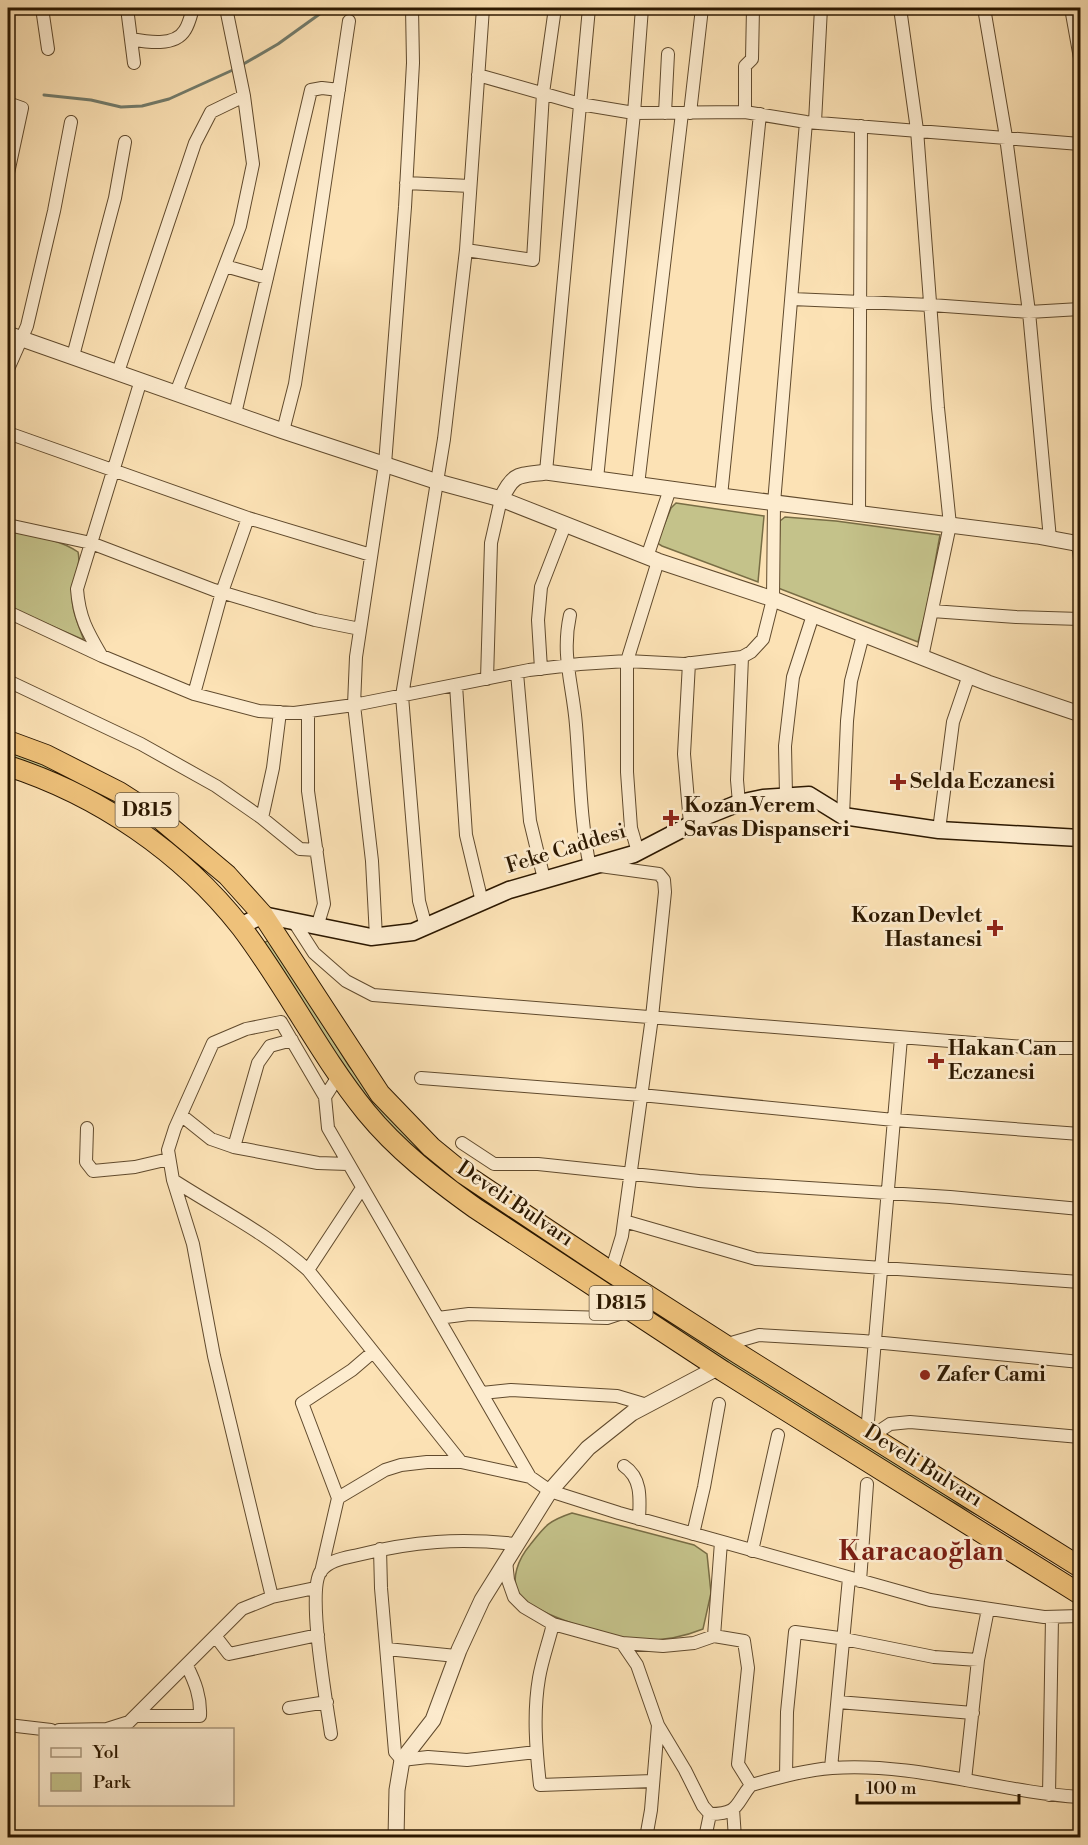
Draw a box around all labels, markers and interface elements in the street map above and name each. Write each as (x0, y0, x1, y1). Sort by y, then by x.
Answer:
place label: Selda Eczanesi (910, 769, 1055, 795)
marker: Selda Eczanesi (891, 775, 905, 789)
road number: D815 (116, 793, 178, 827)
place label: Kozan Verem Savas Dispanseri (684, 793, 850, 843)
marker: Kozan Verem Savas Dispanseri (662, 809, 680, 827)
street label: Feke Caddesi (503, 818, 629, 880)
place label: Kozan Devlet Hastanesi (851, 903, 983, 953)
marker: Kozan Devlet Hastanesi (986, 919, 1004, 937)
place label: Hakan Can Eczanesi (948, 1036, 1057, 1086)
marker: Hakan Can Eczanesi (929, 1054, 943, 1068)
street label: Develi Bulvarı (452, 1155, 578, 1253)
road number: D815 (590, 1286, 652, 1320)
place label: Zafer Cami (937, 1362, 1046, 1388)
marker: Zafer Cami (918, 1368, 932, 1382)
street label: Develi Bulvarı (859, 1419, 987, 1513)
district label: Karacaoğlan (839, 1535, 1004, 1569)
legend (39, 1728, 234, 1806)
text: Yol (92, 1741, 120, 1764)
scale bar (857, 1767, 1019, 1805)
text: Park (93, 1771, 132, 1794)
text: 100 m (866, 1777, 917, 1800)

